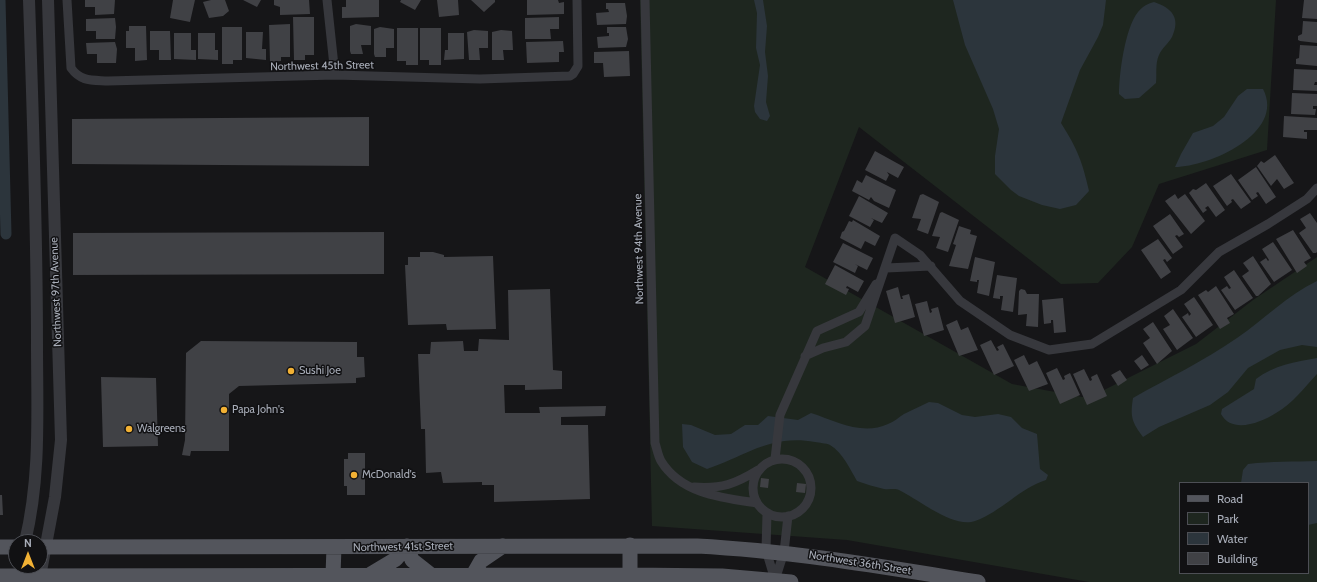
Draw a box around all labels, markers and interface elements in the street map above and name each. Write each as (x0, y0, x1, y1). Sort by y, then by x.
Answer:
street label: Northwest 45th Street (270, 58, 374, 74)
street label: Northwest 94th Avenue (631, 194, 647, 304)
street label: Northwest 97th Avenue (47, 237, 65, 347)
place label: Sushi Joe (299, 364, 341, 378)
marker: Sushi Joe (286, 366, 296, 376)
place label: Papa John's (232, 403, 284, 417)
marker: Papa John's (219, 405, 229, 415)
place label: Walgreens (137, 422, 186, 436)
marker: Walgreens (124, 424, 134, 434)
place label: McDonald's (362, 468, 416, 482)
marker: McDonald's (349, 470, 359, 480)
legend (1179, 482, 1309, 574)
text: Road (1217, 491, 1243, 506)
text: Park (1217, 511, 1239, 526)
text: Water (1217, 531, 1247, 546)
north arrow (8, 534, 48, 574)
text: N (24, 536, 32, 550)
street label: Northwest 41st Street (353, 540, 453, 554)
street label: Northwest 36th Street (808, 548, 912, 578)
text: Building (1217, 551, 1258, 566)

